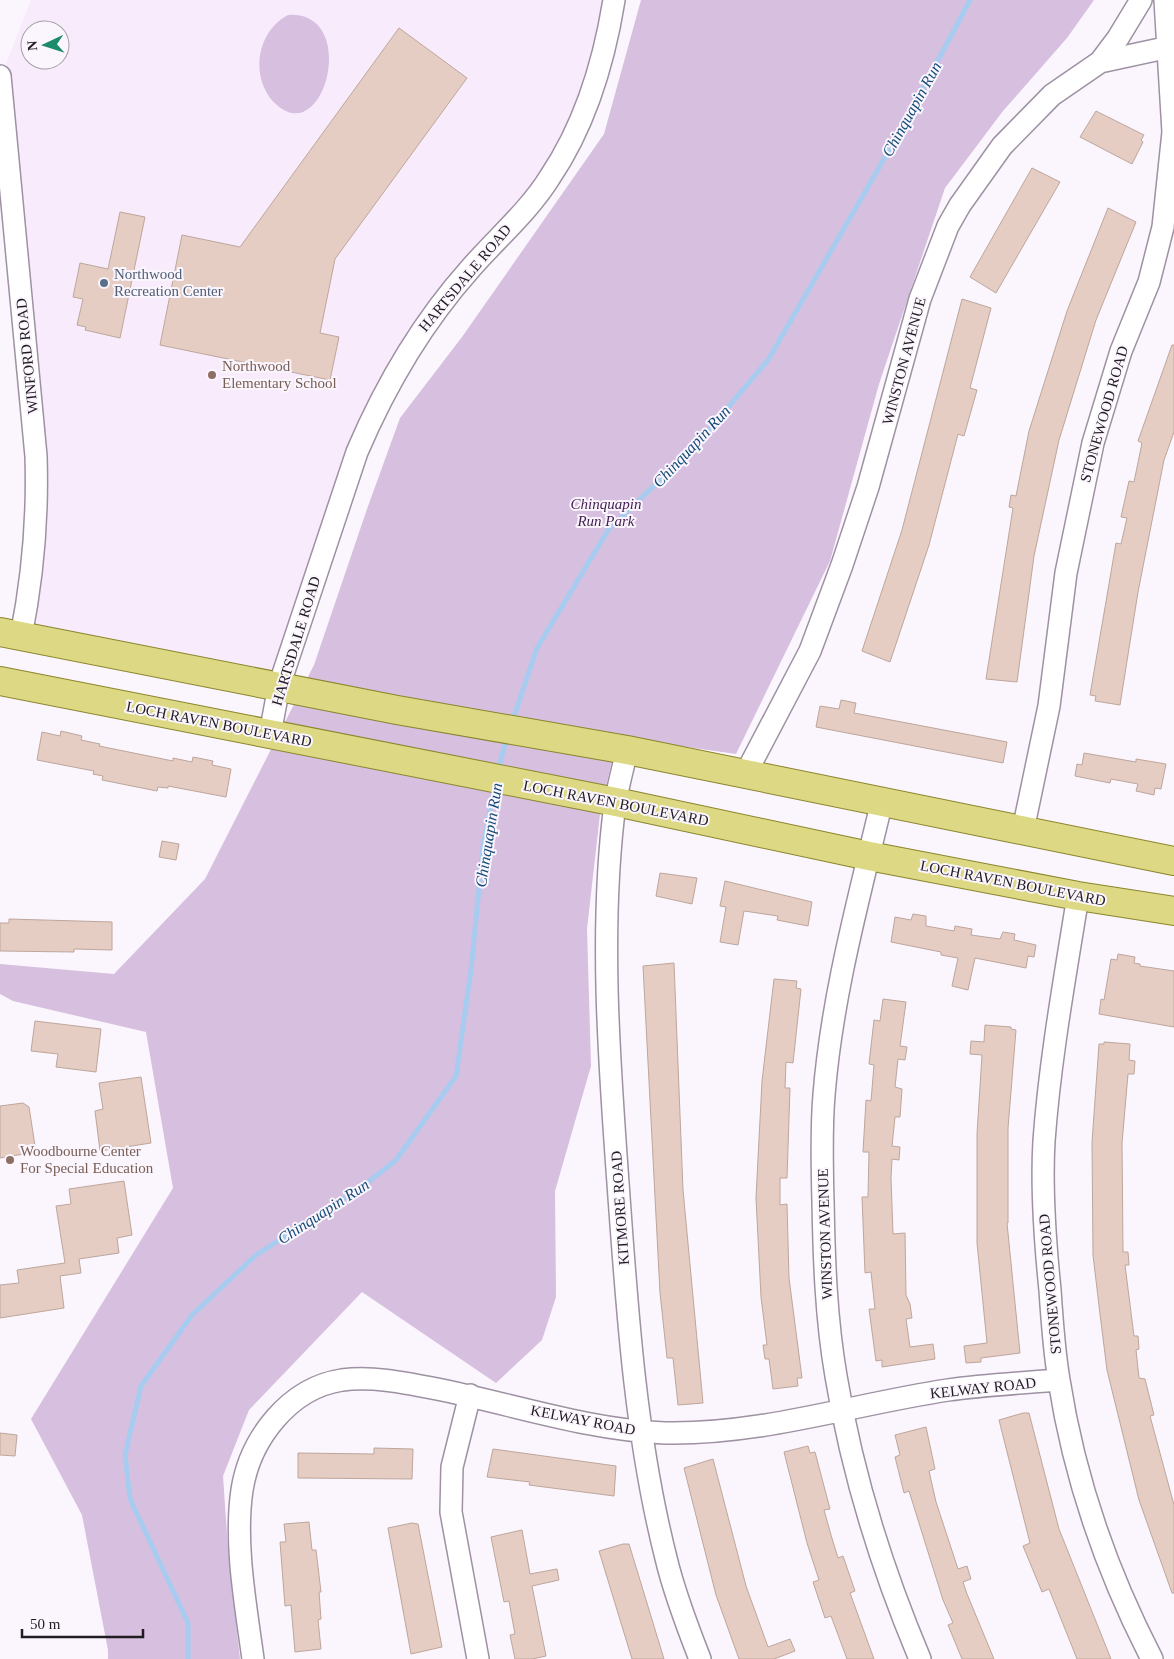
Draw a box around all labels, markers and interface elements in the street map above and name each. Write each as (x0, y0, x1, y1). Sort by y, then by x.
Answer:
north arrow (20, 20, 70, 70)
text: N (25, 40, 40, 51)
water label: Chinquapin Run (878, 59, 945, 160)
street label: HARTSDALE ROAD (416, 221, 514, 335)
place label: Northwood Recreation Center (114, 266, 223, 299)
marker: Northwood Recreation Center (98, 277, 110, 289)
street label: WINSTON AVENUE (879, 295, 929, 427)
street label: WINFORD ROAD (13, 297, 41, 415)
street label: STONEWOOD ROAD (1077, 344, 1131, 484)
place label: Northwood Elementary School (222, 358, 337, 391)
marker: Northwood Elementary School (206, 369, 218, 381)
water label: Chinquapin Run (649, 402, 734, 491)
park label: Chinquapin Run Park (571, 496, 641, 529)
street label: HARTSDALE ROAD (269, 574, 323, 708)
street label: LOCH RAVEN BOULEVARD (125, 698, 313, 750)
street label: LOCH RAVEN BOULEVARD (522, 777, 710, 829)
water label: Chinquapin Run (472, 782, 506, 889)
street label: LOCH RAVEN BOULEVARD (919, 857, 1107, 909)
place label: Woodbourne Center For Special Education (20, 1143, 154, 1176)
street label: KITMORE ROAD (608, 1150, 632, 1266)
marker: Woodbourne Center For Special Education (4, 1154, 16, 1166)
street label: WINSTON AVENUE (815, 1168, 835, 1300)
water label: Chinquapin Run (274, 1176, 373, 1248)
street label: STONEWOOD ROAD (1036, 1213, 1064, 1355)
street label: KELWAY ROAD (929, 1374, 1037, 1402)
street label: KELWAY ROAD (529, 1402, 637, 1438)
scale bar (22, 1606, 144, 1638)
text: 50 m (30, 1616, 61, 1632)

